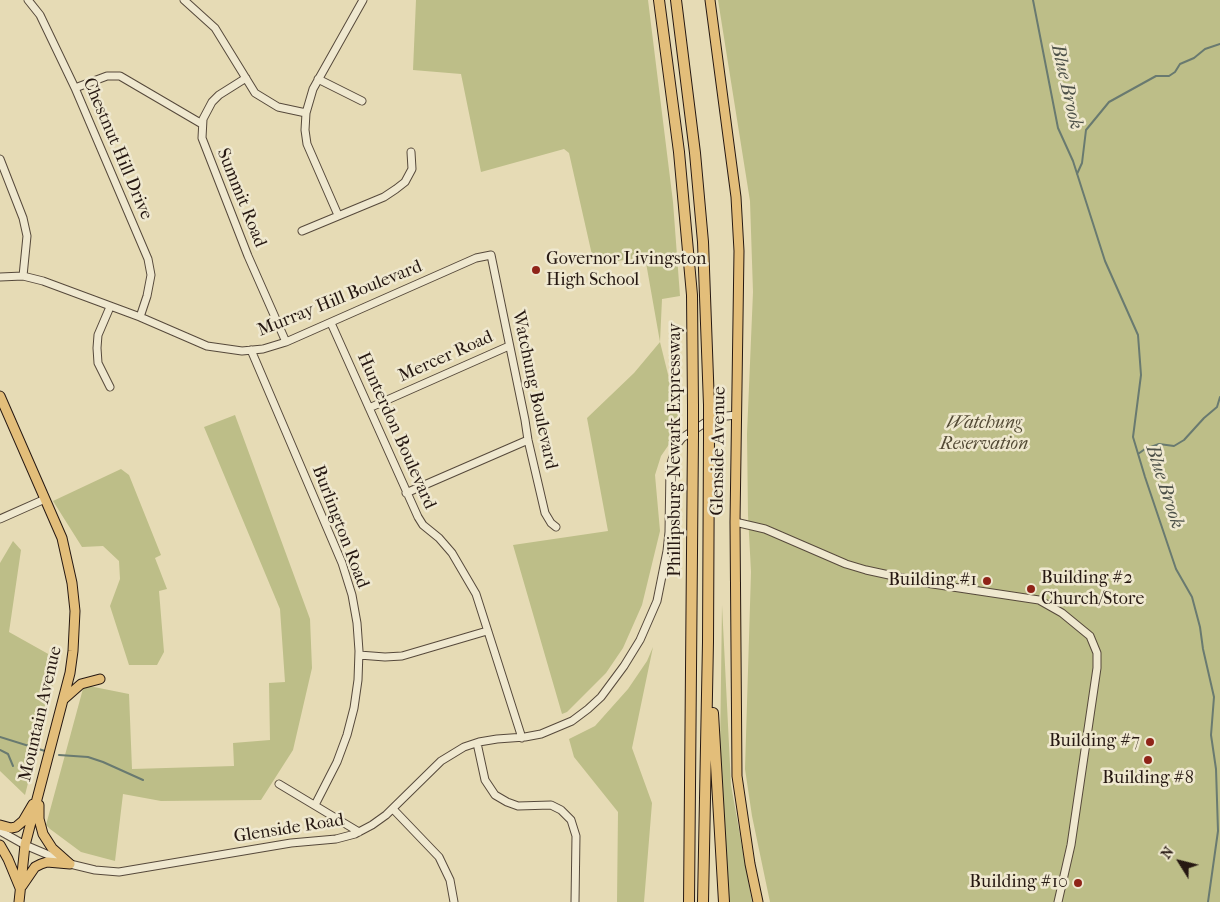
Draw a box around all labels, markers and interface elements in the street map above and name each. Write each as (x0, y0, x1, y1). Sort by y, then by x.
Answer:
water label: Blue Brook (1045, 42, 1087, 132)
street label: Chestnut Hill Drive (77, 75, 157, 223)
street label: Summit Road (211, 145, 271, 251)
place label: Governor Livingston High School (546, 249, 706, 292)
street label: Murray Hill Boulevard (255, 256, 425, 342)
marker: Governor Livingston High School (530, 264, 542, 276)
street label: Watchung Boulevard (507, 309, 561, 471)
street label: Phillipsburg-Newark Expressway (665, 323, 687, 577)
street label: Mercer Road (395, 327, 497, 387)
street label: Hunterdon Boulevard (352, 349, 440, 513)
street label: Glenside Avenue (707, 386, 731, 516)
park label: Watchung Reservation (940, 413, 1028, 456)
water label: Blue Brook (1140, 442, 1188, 532)
street label: Burlington Road (307, 463, 373, 591)
place label: Building #2 Church/Store (1041, 568, 1144, 610)
place label: Building #1 (888, 570, 977, 592)
marker: Building #1 (981, 575, 993, 587)
marker: Building #2 Church/Store (1025, 583, 1037, 595)
street label: Mountain Avenue (15, 644, 67, 784)
place label: Building #7 (1049, 731, 1140, 753)
marker: Building #7 (1144, 736, 1156, 748)
marker: Building #8 (1142, 754, 1154, 766)
place label: Building #8 (1102, 768, 1194, 790)
street label: Glenside Road (232, 810, 346, 848)
north arrow (1155, 837, 1205, 887)
text: N (1157, 844, 1177, 862)
place label: Building #10 (969, 872, 1068, 894)
marker: Building #10 (1072, 877, 1084, 889)

